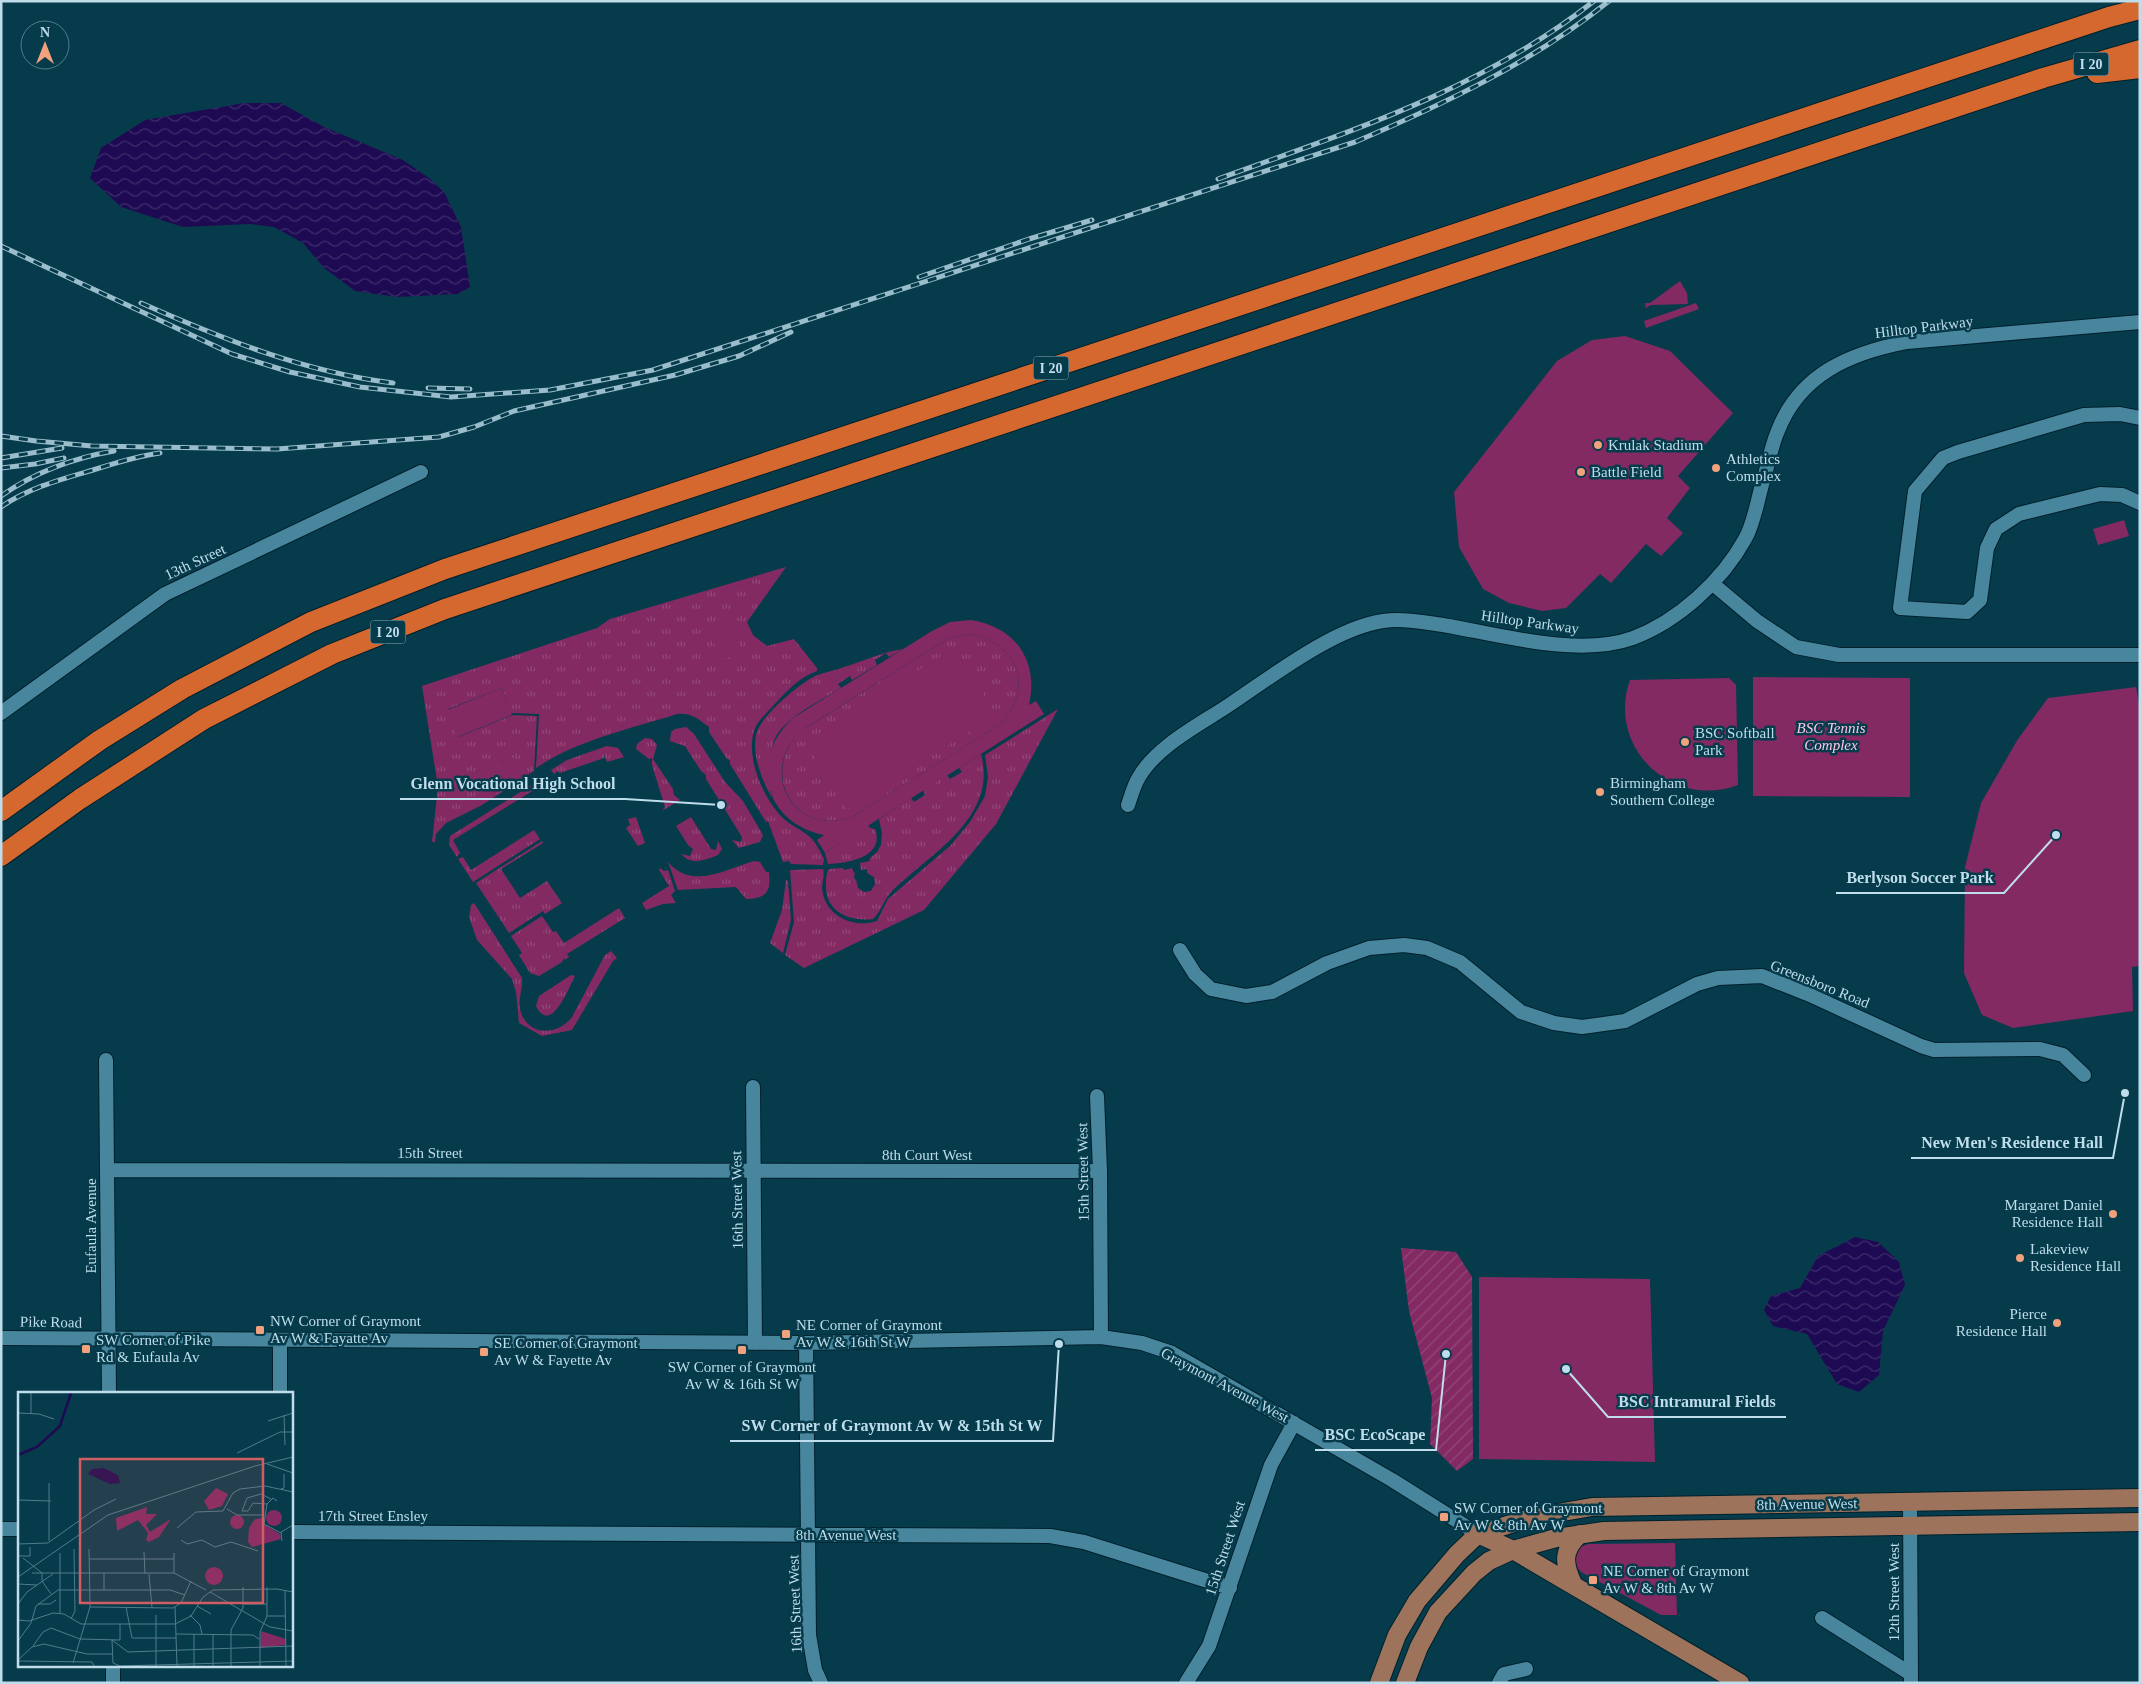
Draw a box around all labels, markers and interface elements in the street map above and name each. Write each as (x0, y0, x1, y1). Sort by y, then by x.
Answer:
north arrow (20, 20, 70, 70)
text: N (40, 25, 50, 40)
road number: I 20 (2074, 52, 2108, 76)
street label: Hilltop Parkway (1874, 313, 1974, 341)
road number: I 20 (1034, 356, 1068, 379)
place label: Krulak Stadium (1608, 437, 1704, 453)
marker: Krulak Stadium (1592, 439, 1604, 451)
place label: Athletics Complex (1726, 451, 1781, 484)
marker: Athletics Complex (1710, 462, 1722, 474)
place label: Battle Field (1591, 464, 1662, 480)
marker: Battle Field (1575, 466, 1587, 478)
street label: 13th Street (162, 541, 229, 583)
street label: Hilltop Parkway (1480, 607, 1580, 637)
road number: I 20 (370, 620, 406, 644)
park label: BSC Tennis Complex (1796, 720, 1866, 753)
place label: BSC Softball Park (1695, 725, 1775, 758)
marker: BSC Softball Park (1679, 736, 1691, 748)
callout: Glenn Vocational High School (400, 768, 625, 799)
text: Glenn Vocational High School (411, 775, 616, 793)
place label: Birmingham Southern College (1610, 775, 1715, 808)
marker: Birmingham Southern College (1594, 786, 1606, 798)
callout: Berlyson Soccer Park (1836, 862, 2004, 893)
text: Berlyson Soccer Park (1846, 869, 1994, 887)
street label: Greensboro Road (1768, 957, 1872, 1011)
street label: 15th Street West (1074, 1122, 1092, 1221)
callout: New Men's Residence Hall (1911, 1127, 2113, 1158)
text: New Men's Residence Hall (1921, 1134, 2103, 1151)
street label: 15th Street (397, 1145, 464, 1161)
street label: 8th Court West (882, 1147, 973, 1163)
street label: 16th Street West (728, 1150, 746, 1249)
street label: Eufaula Avenue (83, 1178, 99, 1274)
place label: Margaret Daniel Residence Hall (2005, 1197, 2103, 1230)
marker: Margaret Daniel Residence Hall (2107, 1208, 2119, 1220)
place label: Lakeview Residence Hall (2030, 1241, 2121, 1274)
marker: Lakeview Residence Hall (2014, 1252, 2026, 1264)
place label: Pierce Residence Hall (1956, 1306, 2047, 1339)
street label: Pike Road (20, 1313, 83, 1331)
place label: NW Corner of Graymont Av W & Fayatte Av (270, 1313, 422, 1346)
place label: NE Corner of Graymont Av W & 16th St W (796, 1317, 943, 1350)
marker: Pierce Residence Hall (2051, 1317, 2063, 1329)
marker: NW Corner of Graymont Av W & Fayatte Av (254, 1324, 266, 1336)
marker: NE Corner of Graymont Av W & 16th St W (780, 1328, 792, 1340)
place label: SW Corner of Pike Rd & Eufaula Av (96, 1332, 211, 1365)
place label: SE Corner of Graymont Av W & Fayette Av (494, 1335, 639, 1368)
marker: SW Corner of Pike Rd & Eufaula Av (80, 1343, 92, 1355)
marker: SW Corner of Graymont Av W & 16th St W (736, 1344, 748, 1356)
street label: Graymont Avenue West (1158, 1345, 1292, 1426)
marker: SE Corner of Graymont Av W & Fayette Av (478, 1346, 490, 1358)
place label: SW Corner of Graymont Av W & 16th St W (668, 1359, 817, 1392)
callout: BSC Intramural Fields (1608, 1386, 1786, 1417)
inset map (18, 1392, 292, 1666)
text: BSC Intramural Fields (1618, 1393, 1776, 1410)
callout: SW Corner of Graymont Av W & 15th St W (730, 1410, 1053, 1441)
text: SW Corner of Graymont Av W & 15th St W (742, 1417, 1042, 1435)
callout: BSC EcoScape (1315, 1419, 1436, 1450)
text: BSC EcoScape (1325, 1426, 1425, 1444)
street label: 8th Avenue West (1757, 1495, 1858, 1513)
street label: 15th Street West (1202, 1498, 1248, 1597)
place label: SW Corner of Graymont Av W & 8th Av W (1454, 1500, 1603, 1533)
street label: 17th Street Ensley (318, 1508, 428, 1524)
marker: SW Corner of Graymont Av W & 8th Av W (1438, 1511, 1450, 1523)
street label: 8th Avenue West (796, 1527, 897, 1543)
street label: 12th Street West (1886, 1542, 1902, 1641)
street label: 16th Street West (785, 1554, 805, 1654)
place label: NE Corner of Graymont Av W & 8th Av W (1603, 1563, 1750, 1596)
marker: NE Corner of Graymont Av W & 8th Av W (1587, 1574, 1599, 1586)

